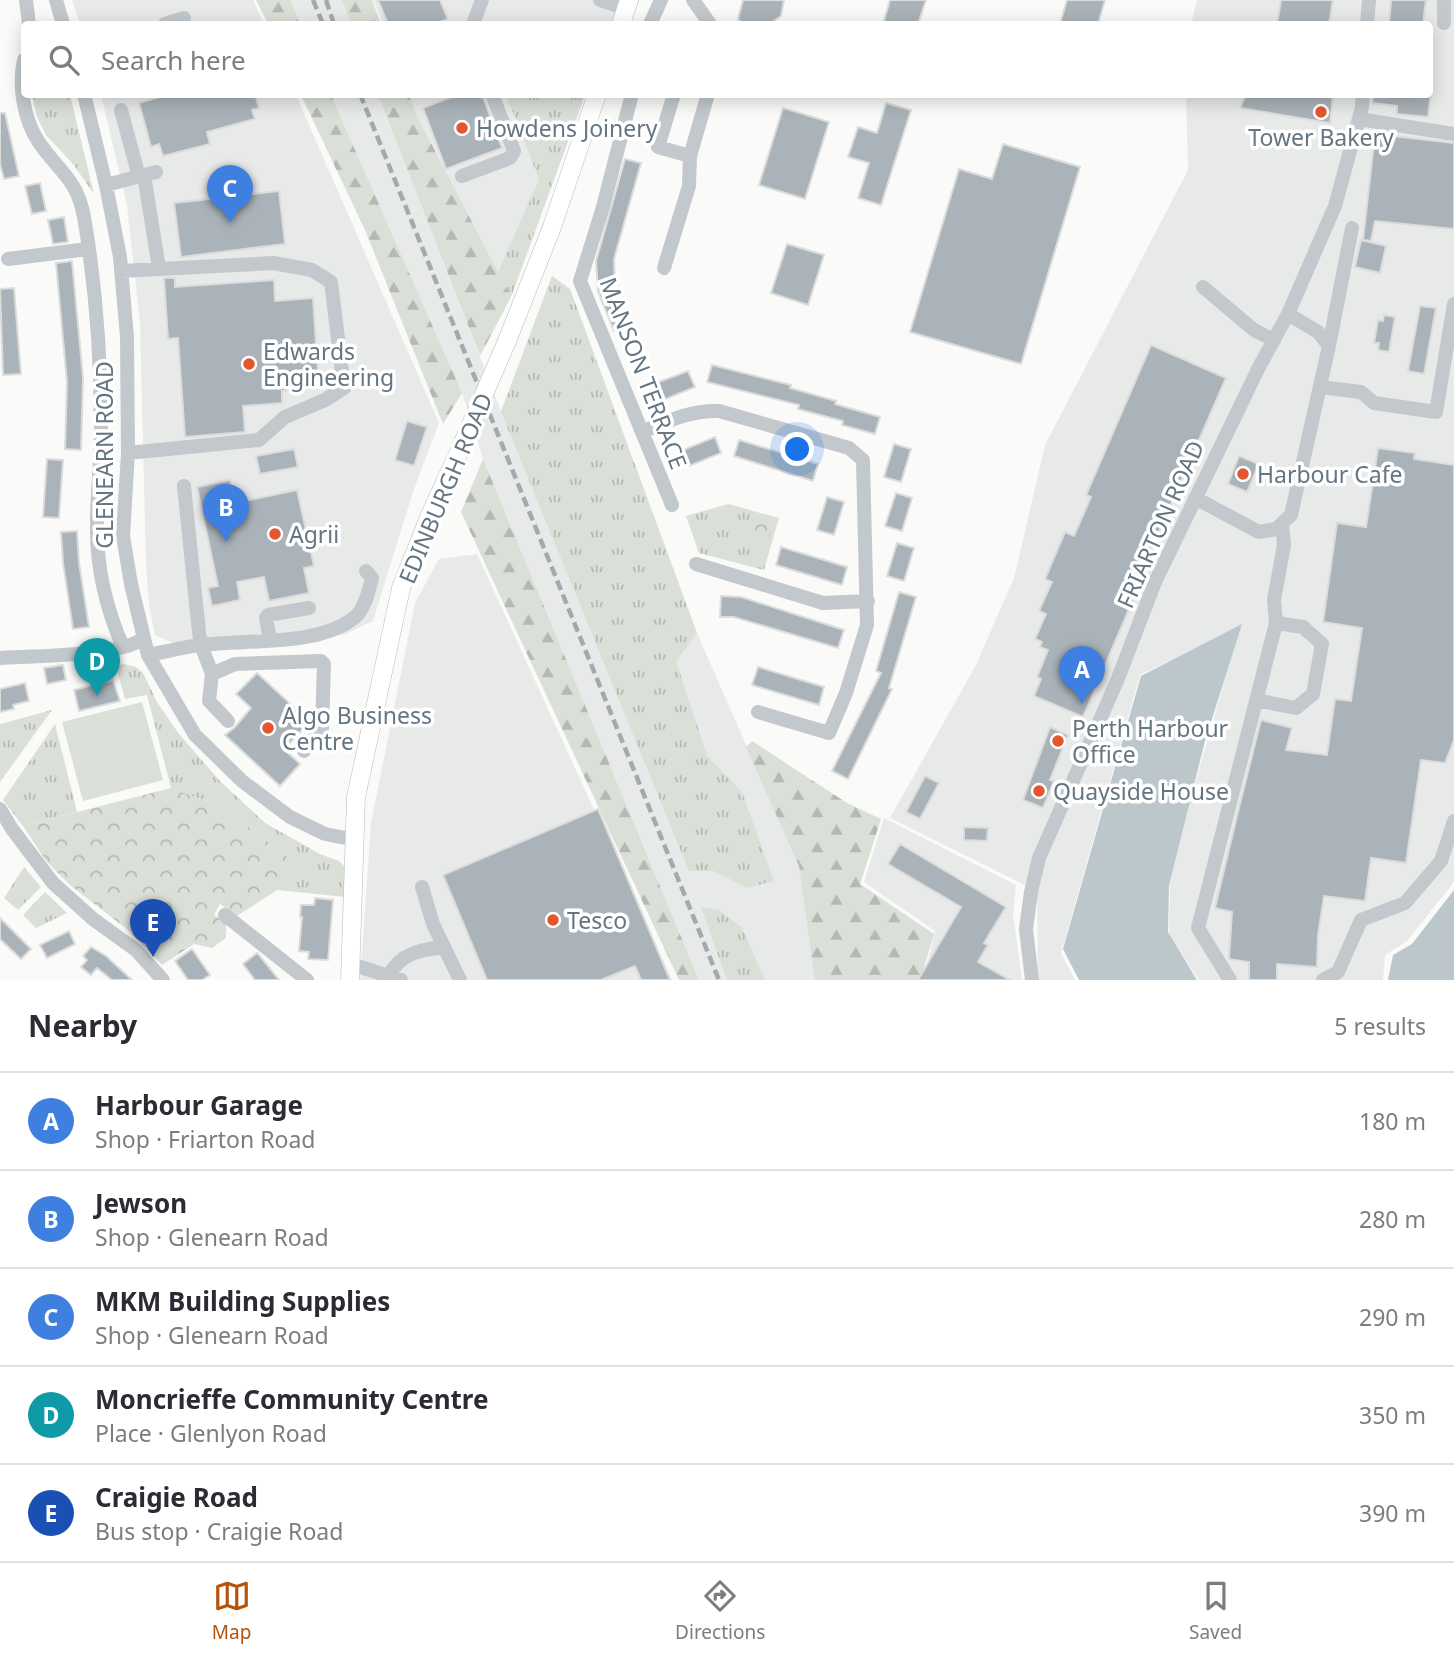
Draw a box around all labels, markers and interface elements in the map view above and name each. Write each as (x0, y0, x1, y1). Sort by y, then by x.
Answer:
search box (21, 21, 1433, 98)
icon: search (45, 41, 83, 79)
text: Search here (101, 42, 246, 78)
marker: Tower Bakery (1313, 104, 1329, 120)
place label: Howdens Joinery (476, 112, 658, 144)
marker: Howdens Joinery (454, 120, 470, 136)
place label: Tower Bakery (1248, 121, 1394, 153)
pin: C (207, 165, 253, 223)
street label: MANSON TERRACE (593, 273, 695, 473)
place label: Edwards Engineering (263, 335, 394, 393)
marker: Edwards Engineering (241, 356, 257, 372)
street label: GLENEARN ROAD (88, 361, 120, 549)
street label: EDINBURGH ROAD (390, 388, 500, 588)
your location (780, 432, 814, 466)
street label: FRIARTON ROAD (1109, 435, 1211, 613)
place label: Harbour Cafe (1257, 458, 1403, 490)
marker: Harbour Cafe (1235, 466, 1251, 482)
pin: B (203, 484, 249, 542)
place label: Agrii (289, 518, 339, 550)
marker: Agrii (267, 526, 283, 542)
pin: D (74, 638, 120, 696)
pin: A (1059, 646, 1105, 704)
place label: Algo Business Centre (282, 699, 432, 757)
place label: Perth Harbour Office (1072, 712, 1229, 770)
marker: Algo Business Centre (260, 720, 276, 736)
marker: Perth Harbour Office (1050, 733, 1066, 749)
place label: Quayside House (1053, 775, 1229, 807)
marker: Quayside House (1031, 783, 1047, 799)
pin: E (130, 899, 176, 957)
place label: Tesco (567, 904, 627, 936)
marker: Tesco (545, 912, 561, 928)
text: Nearby (28, 1005, 137, 1046)
text: 5 results (1334, 1010, 1426, 1042)
text: Harbour Garage (95, 1087, 303, 1123)
text: A (43, 1105, 59, 1137)
text: 180 m (1359, 1105, 1426, 1137)
text: Shop · Friarton Road (95, 1123, 315, 1155)
text: Jewson (95, 1185, 187, 1221)
text: B (43, 1203, 59, 1235)
text: 280 m (1359, 1203, 1426, 1235)
text: Shop · Glenearn Road (95, 1221, 329, 1253)
text: MKM Building Supplies (95, 1283, 390, 1319)
text: C (44, 1301, 58, 1333)
text: 290 m (1359, 1301, 1426, 1333)
text: Shop · Glenearn Road (95, 1319, 329, 1351)
text: Moncrieffe Community Centre (95, 1381, 488, 1417)
text: D (43, 1399, 59, 1431)
text: 350 m (1359, 1399, 1426, 1431)
text: Place · Glenlyon Road (95, 1417, 327, 1449)
text: Craigie Road (95, 1479, 258, 1515)
text: E (45, 1497, 57, 1529)
text: 390 m (1359, 1497, 1426, 1529)
text: Bus stop · Craigie Road (95, 1515, 343, 1547)
tab: Map (212, 1577, 251, 1645)
tab: Directions (675, 1577, 765, 1645)
tab: Saved (1189, 1577, 1242, 1645)

